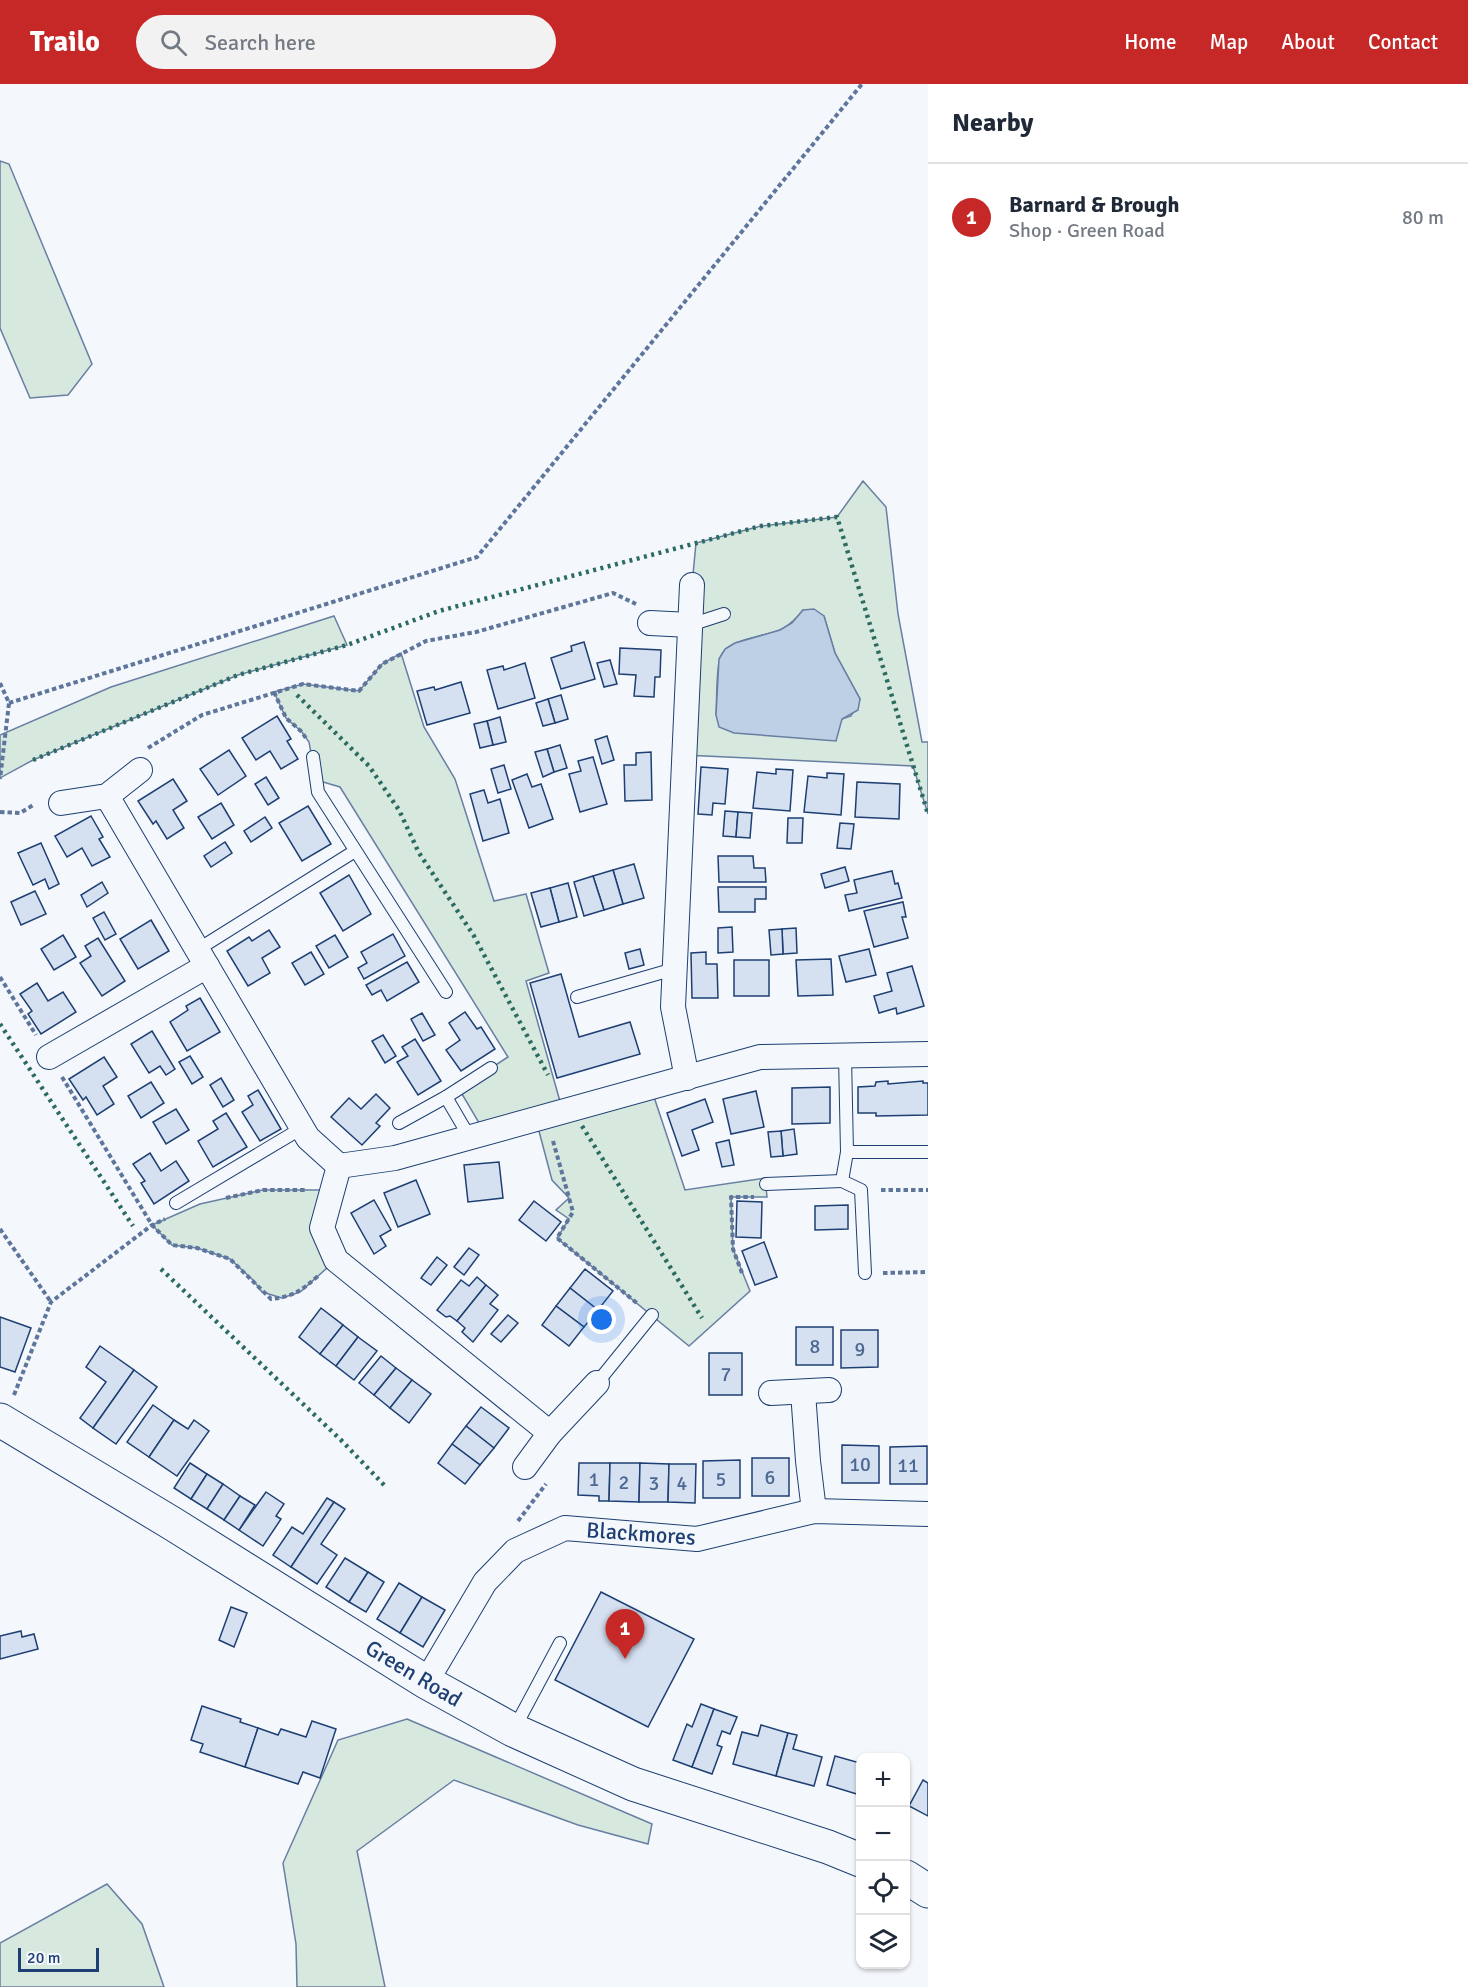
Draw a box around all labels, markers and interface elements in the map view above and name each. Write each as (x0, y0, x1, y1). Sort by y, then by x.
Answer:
search box (136, 15, 556, 69)
text: Trailo (30, 25, 100, 59)
icon: search (157, 26, 190, 59)
text: Search here (205, 29, 316, 56)
text: Home (1124, 29, 1177, 55)
text: Map (1210, 29, 1248, 55)
text: About (1281, 29, 1335, 55)
text: Contact (1368, 29, 1438, 55)
text: Nearby (952, 107, 1033, 139)
text: Barnard & Brough (1009, 191, 1179, 218)
text: 1 (966, 205, 977, 230)
text: 80 m (1402, 205, 1444, 230)
text: Shop · Green Road (1009, 218, 1165, 243)
your location (587, 1305, 616, 1334)
house number: 8 (810, 1334, 820, 1359)
house number: 9 (855, 1337, 865, 1362)
house number: 7 (721, 1362, 731, 1387)
house number: 10 (849, 1452, 871, 1477)
house number: 11 (897, 1453, 919, 1478)
house number: 6 (765, 1465, 775, 1490)
house number: 1 (589, 1467, 599, 1492)
house number: 5 (716, 1467, 726, 1492)
house number: 2 (619, 1470, 629, 1495)
house number: 3 (649, 1471, 659, 1496)
house number: 4 (677, 1471, 688, 1496)
street label: Blackmores (585, 1516, 697, 1551)
pin: 1 (606, 1610, 644, 1659)
street label: Green Road (361, 1634, 467, 1713)
map controls (856, 1753, 910, 1969)
button: + (856, 1753, 910, 1807)
button: − (856, 1807, 910, 1861)
button: locate (856, 1861, 910, 1915)
button: layers (856, 1915, 910, 1969)
scale bar (18, 1945, 99, 1972)
text: 20 m (27, 1948, 61, 1968)

